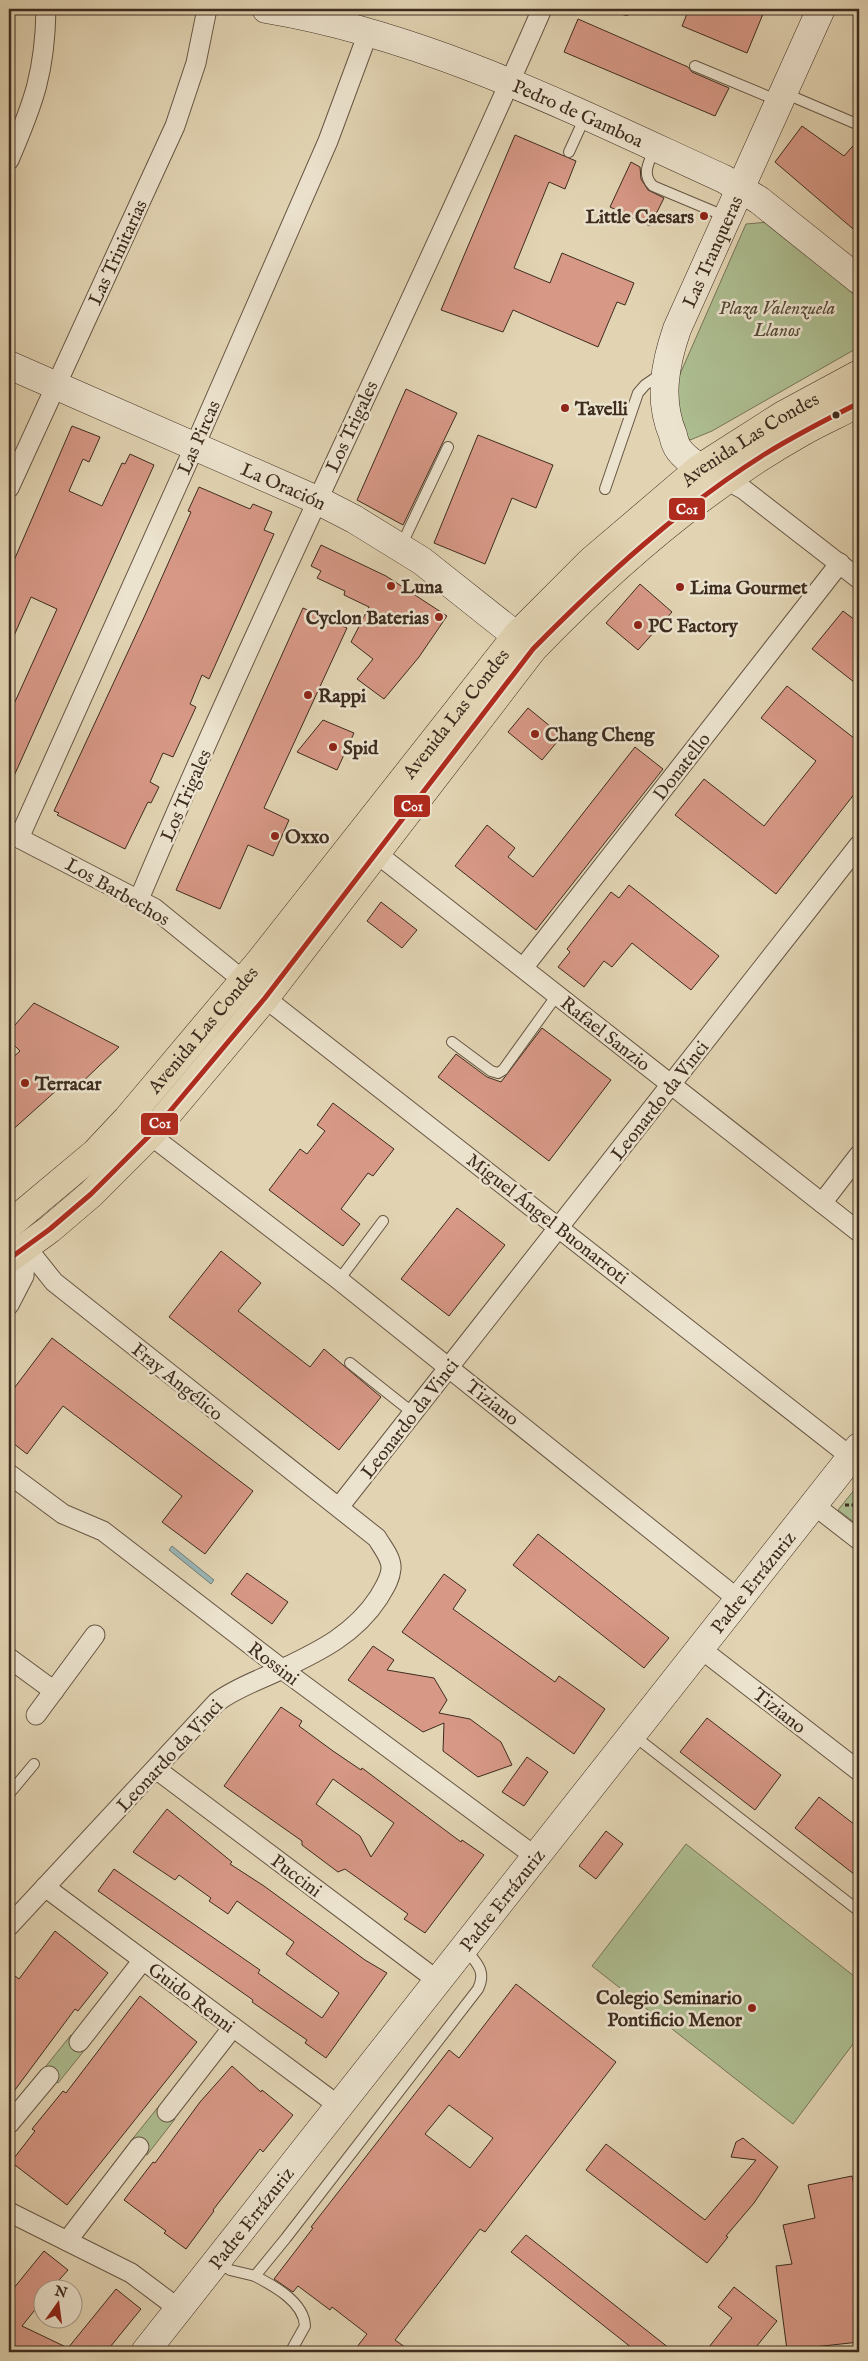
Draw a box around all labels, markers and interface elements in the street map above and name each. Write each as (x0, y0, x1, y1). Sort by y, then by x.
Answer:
street label: Pedro de Gamboa (509, 75, 647, 154)
street label: Las Tranqueras (678, 193, 749, 312)
street label: Las Trinitarias (84, 196, 154, 309)
place label: Little Caesars (585, 206, 694, 230)
marker: Little Caesars (698, 210, 710, 222)
park label: Plaza Valenzuela Llanos (719, 297, 835, 343)
street label: Los Trigales (321, 377, 384, 476)
street label: Avenida Las Condes (676, 388, 824, 494)
street label: Las Pircas (173, 397, 227, 479)
place label: Tavelli (574, 398, 628, 422)
marker: Tavelli (559, 402, 571, 414)
unlabelled marker (831, 410, 841, 420)
street label: La Oración (237, 458, 329, 517)
line badge: C01 (668, 497, 706, 521)
text: C01 (676, 501, 698, 519)
place label: Luna (401, 576, 443, 600)
place label: Lima Gourmet (690, 577, 808, 601)
marker: Luna (385, 580, 397, 592)
marker: Lima Gourmet (674, 581, 686, 593)
place label: Cyclon Baterias (306, 607, 429, 631)
marker: Cyclon Baterias (433, 611, 445, 623)
place label: PC Factory (648, 615, 738, 639)
marker: PC Factory (632, 619, 644, 631)
street label: Avenida Las Condes (398, 644, 516, 785)
place label: Rappi (318, 685, 366, 709)
marker: Rappi (302, 689, 314, 701)
place label: Chang Cheng (545, 724, 655, 748)
marker: Chang Cheng (529, 728, 541, 740)
street label: Donatello (649, 729, 717, 806)
place label: Spid (343, 737, 379, 761)
marker: Spid (327, 741, 339, 753)
street label: Los Trigales (156, 746, 218, 846)
line badge: C01 (393, 794, 431, 818)
text: C01 (401, 798, 423, 816)
place label: Oxxo (285, 826, 329, 850)
marker: Oxxo (269, 830, 281, 842)
street label: Los Barbechos (61, 853, 173, 932)
street label: Avenida Las Condes (143, 962, 264, 1100)
street label: Rafael Sanzio (555, 992, 655, 1077)
street label: Leonardo da Vinci (606, 1036, 715, 1166)
place label: Terracar (34, 1073, 102, 1097)
marker: Terracar (19, 1077, 31, 1089)
line badge: C01 (140, 1112, 179, 1136)
text: C01 (149, 1115, 171, 1133)
street label: Miguel Ángel Buonarroti (461, 1148, 633, 1290)
street label: Fray Angélico (126, 1338, 227, 1427)
street label: Leonardo da Vinci (356, 1354, 465, 1484)
street label: Tiziano (460, 1375, 523, 1432)
street label: Padre Errázuriz (706, 1527, 802, 1639)
street label: Rossini (242, 1637, 303, 1692)
street label: Tiziano (747, 1683, 810, 1740)
street label: Leonardo da Vinci (112, 1695, 229, 1818)
street label: Padre Errázuriz (456, 1845, 551, 1957)
street label: Puccini (266, 1850, 326, 1903)
street label: Guido Renni (142, 1958, 239, 2039)
place label: Colegio Seminario Pontificio Menor (596, 1987, 743, 2033)
marker: Colegio Seminario Pontificio Menor (746, 2002, 758, 2014)
street label: Padre Errázuriz (205, 2163, 300, 2275)
north arrow (32, 2278, 82, 2328)
text: N (52, 2282, 69, 2303)

